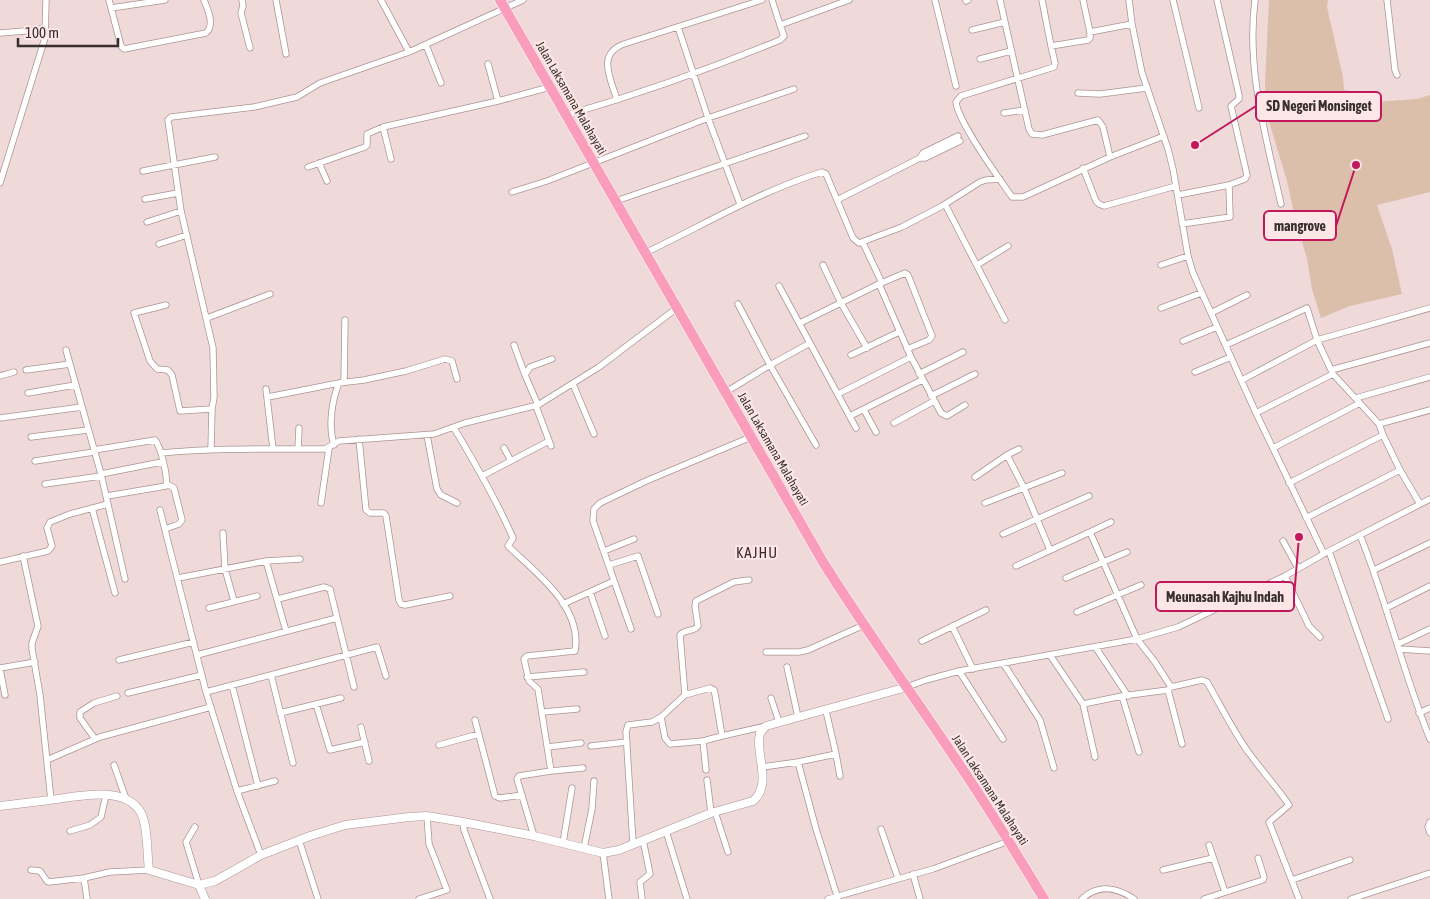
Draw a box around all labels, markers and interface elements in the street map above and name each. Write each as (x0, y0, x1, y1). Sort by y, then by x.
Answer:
scale bar (18, 15, 118, 47)
text: 100 m (25, 24, 59, 41)
street label: Jalan Laksamana Malahayati (533, 39, 609, 157)
callout: SD Negeri Monsinget (1256, 92, 1381, 121)
text: SD Negeri Monsinget (1266, 98, 1372, 114)
callout: mangrove (1264, 211, 1336, 240)
text: mangrove (1274, 218, 1326, 234)
street label: Jalan Laksamana Malahayati (735, 390, 811, 508)
district label: KAJHU (736, 544, 778, 561)
callout: Meunasah Kajhu Indah (1156, 582, 1294, 611)
text: Meunasah Kajhu Indah (1166, 589, 1284, 605)
street label: Jalan Laksamana Malahayati (949, 732, 1031, 848)

